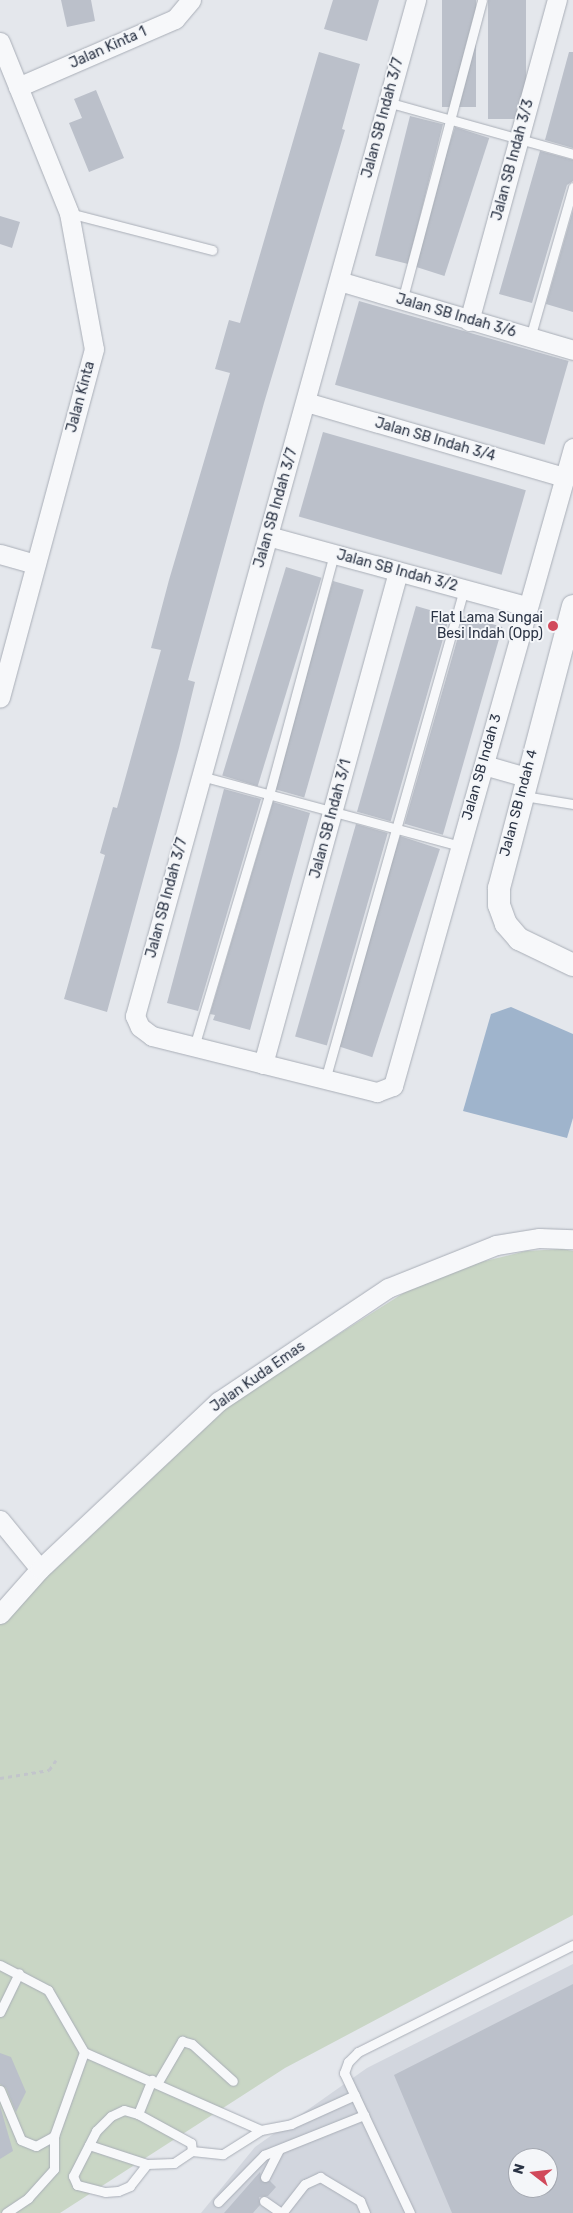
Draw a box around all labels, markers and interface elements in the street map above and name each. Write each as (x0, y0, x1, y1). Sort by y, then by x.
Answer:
street label: Jalan Kinta 1 (67, 24, 149, 72)
street label: Jalan SB Indah 3/7 (359, 56, 407, 180)
street label: Jalan SB Indah 3/3 (489, 97, 537, 223)
street label: Jalan SB Indah 3/6 (394, 291, 518, 341)
street label: Jalan Kinta (63, 360, 99, 434)
street label: Jalan SB Indah 3/4 (373, 415, 497, 465)
street label: Jalan SB Indah 3/7 (251, 446, 301, 570)
street label: Jalan SB Indah 3/2 (335, 547, 459, 595)
place label: Flat Lama Sungai Besi Indah (Opp) (431, 610, 543, 642)
marker: Flat Lama Sungai Besi Indah (Opp) (547, 620, 559, 632)
street label: Jalan SB Indah 3 (459, 712, 505, 822)
street label: Jalan SB Indah 4 (497, 748, 541, 858)
street label: Jalan SB Indah 3/1 (307, 758, 355, 880)
street label: Jalan SB Indah 3/7 (143, 836, 191, 960)
street label: Jalan Kuda Emas (208, 1338, 308, 1416)
north arrow (508, 2148, 558, 2198)
text: N (509, 2162, 529, 2176)

